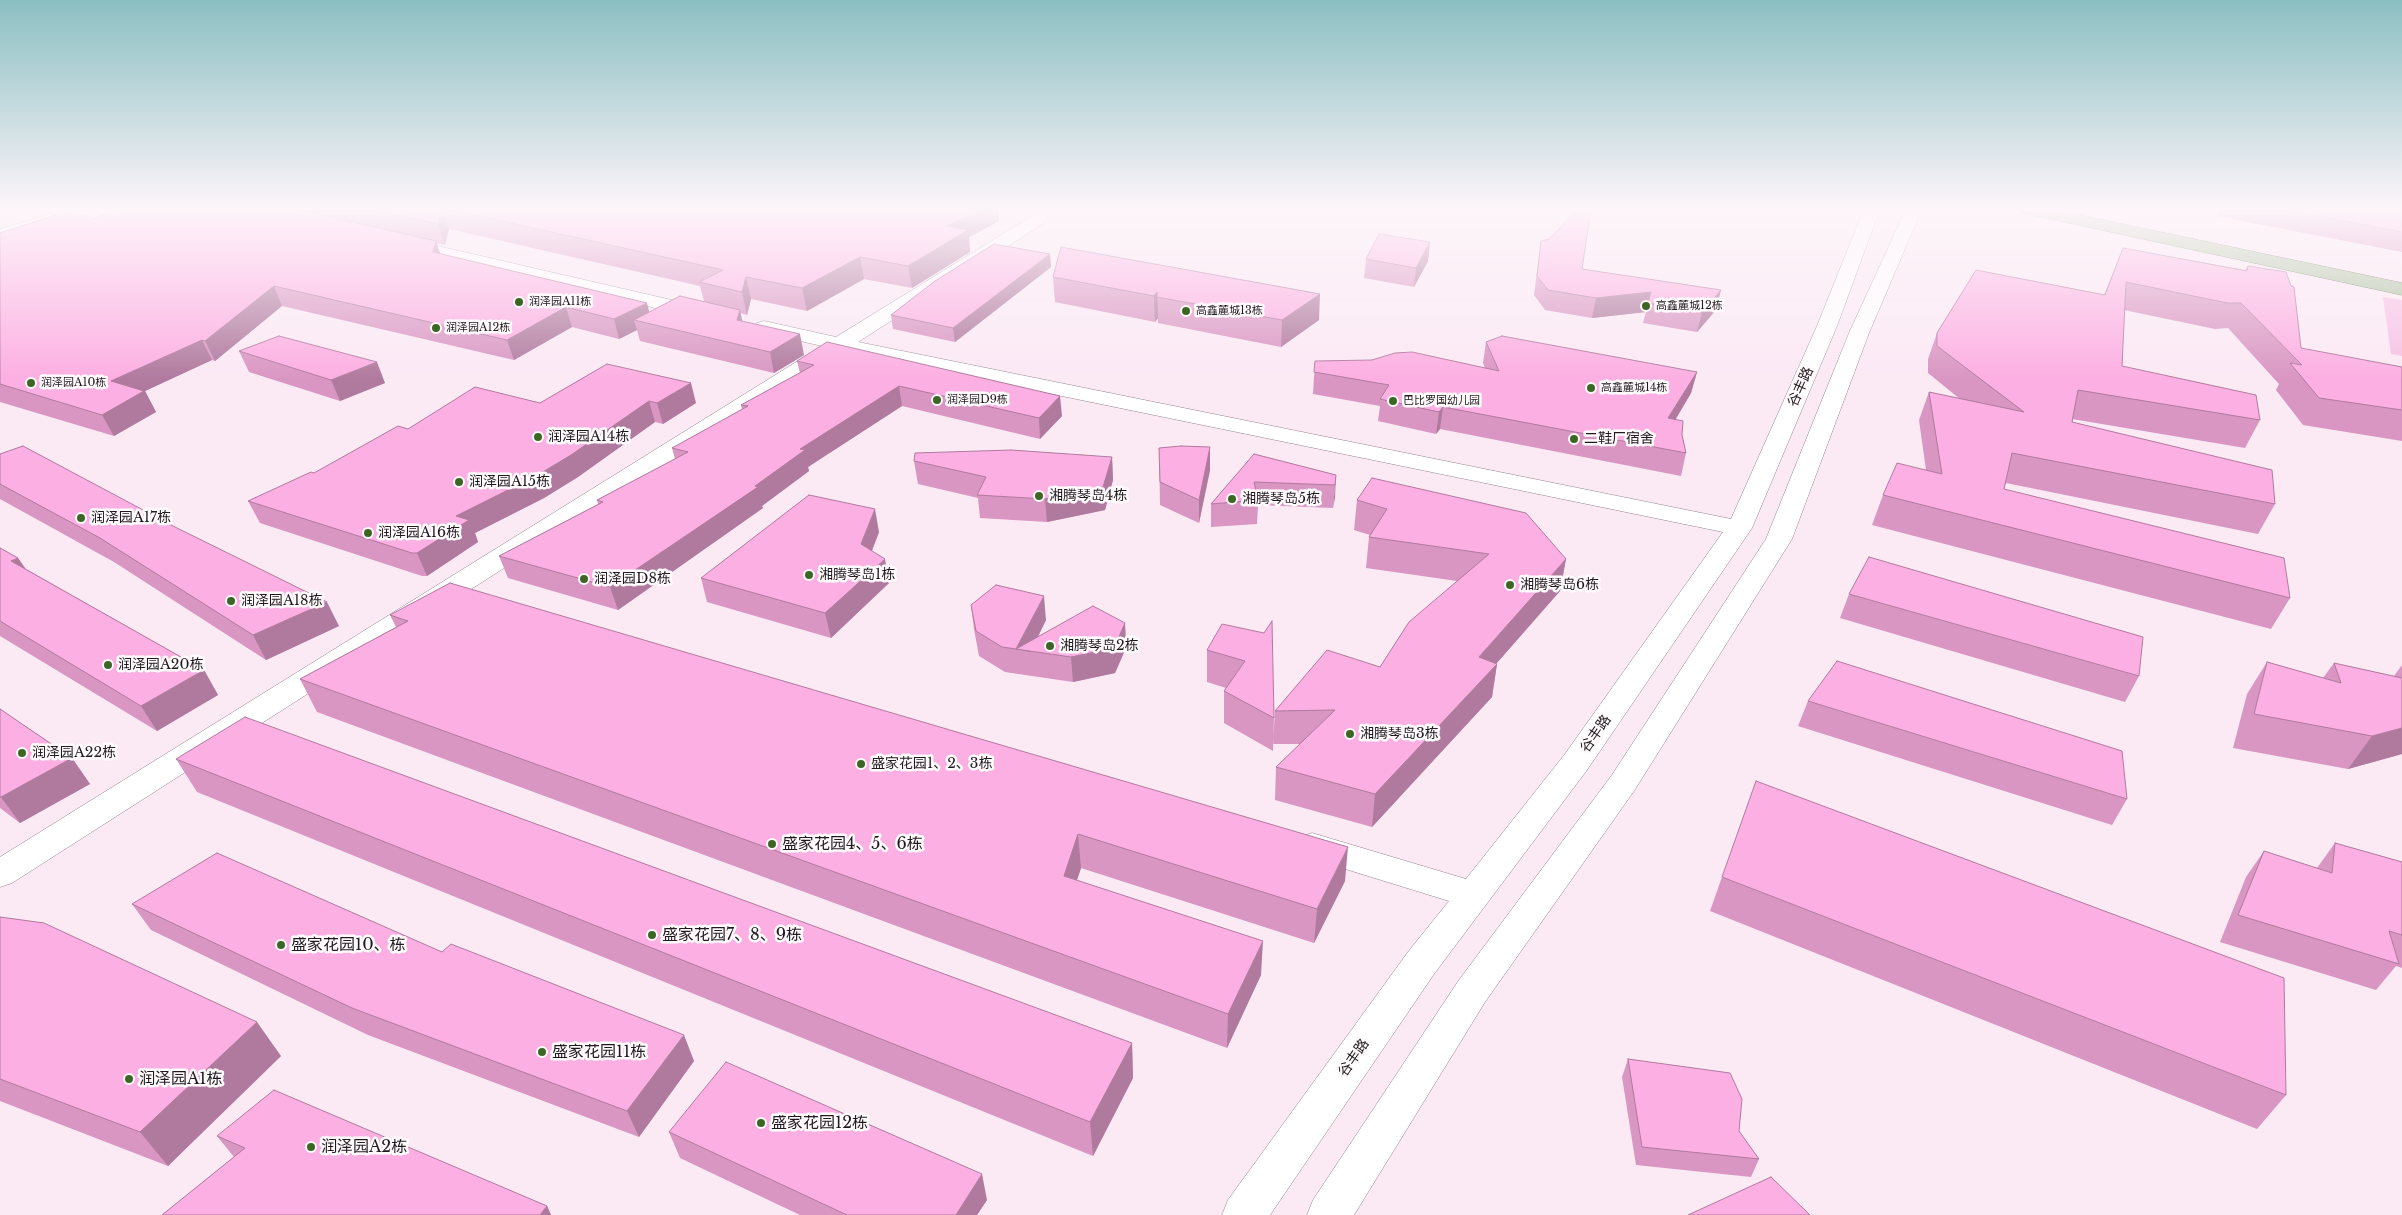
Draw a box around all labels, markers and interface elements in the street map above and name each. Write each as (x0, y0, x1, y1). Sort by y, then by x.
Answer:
place label: 润泽园A11栋 (529, 295, 591, 309)
marker: 润泽园A11栋 (513, 296, 525, 308)
place label: 高鑫麓城12栋 (1656, 299, 1723, 313)
marker: 高鑫麓城12栋 (1640, 300, 1652, 312)
place label: 高鑫麓城13栋 (1196, 304, 1263, 318)
marker: 高鑫麓城13栋 (1180, 305, 1192, 317)
place label: 润泽园A12栋 (446, 321, 510, 335)
marker: 润泽园A12栋 (430, 322, 442, 334)
street label: 谷丰路 (1785, 364, 1817, 410)
place label: 润泽园A10栋 (41, 376, 106, 390)
marker: 润泽园A10栋 (25, 377, 37, 389)
place label: 高鑫麓城14栋 (1601, 381, 1667, 395)
marker: 高鑫麓城14栋 (1585, 382, 1597, 394)
place label: 润泽园D9栋 (947, 393, 1008, 407)
marker: 润泽园D9栋 (931, 394, 943, 406)
place label: 巴比罗国幼儿园 (1403, 394, 1480, 408)
marker: 巴比罗国幼儿园 (1387, 395, 1399, 407)
place label: 润泽园A14栋 (548, 429, 629, 445)
marker: 润泽园A14栋 (532, 431, 544, 443)
place label: 二鞋厂宿舍 (1584, 431, 1654, 447)
marker: 二鞋厂宿舍 (1568, 433, 1580, 445)
place label: 润泽园A15栋 (469, 474, 550, 490)
marker: 润泽园A15栋 (453, 476, 465, 488)
place label: 湘腾琴岛4栋 (1049, 488, 1127, 504)
marker: 湘腾琴岛4栋 (1033, 490, 1045, 502)
place label: 湘腾琴岛5栋 (1242, 491, 1320, 507)
marker: 湘腾琴岛5栋 (1226, 493, 1238, 505)
place label: 润泽园A17栋 (91, 510, 171, 526)
marker: 润泽园A17栋 (75, 512, 87, 524)
place label: 润泽园A16栋 (378, 525, 460, 541)
marker: 润泽园A16栋 (362, 527, 374, 539)
place label: 湘腾琴岛1栋 (819, 567, 895, 583)
marker: 湘腾琴岛1栋 (803, 569, 815, 581)
place label: 润泽园D8栋 (594, 571, 671, 587)
marker: 润泽园D8栋 (578, 573, 590, 585)
place label: 湘腾琴岛6栋 (1520, 577, 1599, 593)
marker: 湘腾琴岛6栋 (1504, 579, 1516, 591)
place label: 润泽园A18栋 (241, 593, 323, 609)
marker: 润泽园A18栋 (225, 595, 237, 607)
place label: 湘腾琴岛2栋 (1060, 638, 1139, 654)
marker: 湘腾琴岛2栋 (1044, 640, 1056, 652)
place label: 润泽园A20栋 (118, 657, 203, 673)
marker: 润泽园A20栋 (102, 659, 114, 671)
street label: 谷丰路 (1577, 712, 1615, 756)
place label: 湘腾琴岛3栋 (1360, 726, 1439, 742)
marker: 湘腾琴岛3栋 (1344, 728, 1356, 740)
place label: 润泽园A22栋 (32, 745, 116, 761)
marker: 润泽园A22栋 (16, 747, 28, 759)
place label: 盛家花园1、2、3栋 (871, 756, 992, 772)
marker: 盛家花园1、2、3栋 (855, 758, 867, 770)
place label: 盛家花园4、5、6栋 (782, 834, 923, 854)
marker: 盛家花园4、5、6栋 (766, 838, 778, 850)
place label: 盛家花园7、8、9栋 (662, 925, 802, 945)
marker: 盛家花园7、8、9栋 (646, 929, 658, 941)
place label: 盛家花园10、栋 (291, 935, 406, 955)
marker: 盛家花园10、栋 (275, 939, 287, 951)
street label: 谷丰路 (1335, 1036, 1373, 1080)
place label: 盛家花园11栋 (552, 1042, 646, 1062)
marker: 盛家花园11栋 (536, 1046, 548, 1058)
place label: 润泽园A1栋 (139, 1069, 222, 1089)
marker: 润泽园A1栋 (123, 1073, 135, 1085)
place label: 盛家花园12栋 (771, 1113, 868, 1133)
marker: 盛家花园12栋 (755, 1117, 767, 1129)
place label: 润泽园A2栋 (321, 1137, 407, 1157)
marker: 润泽园A2栋 (305, 1141, 317, 1153)

